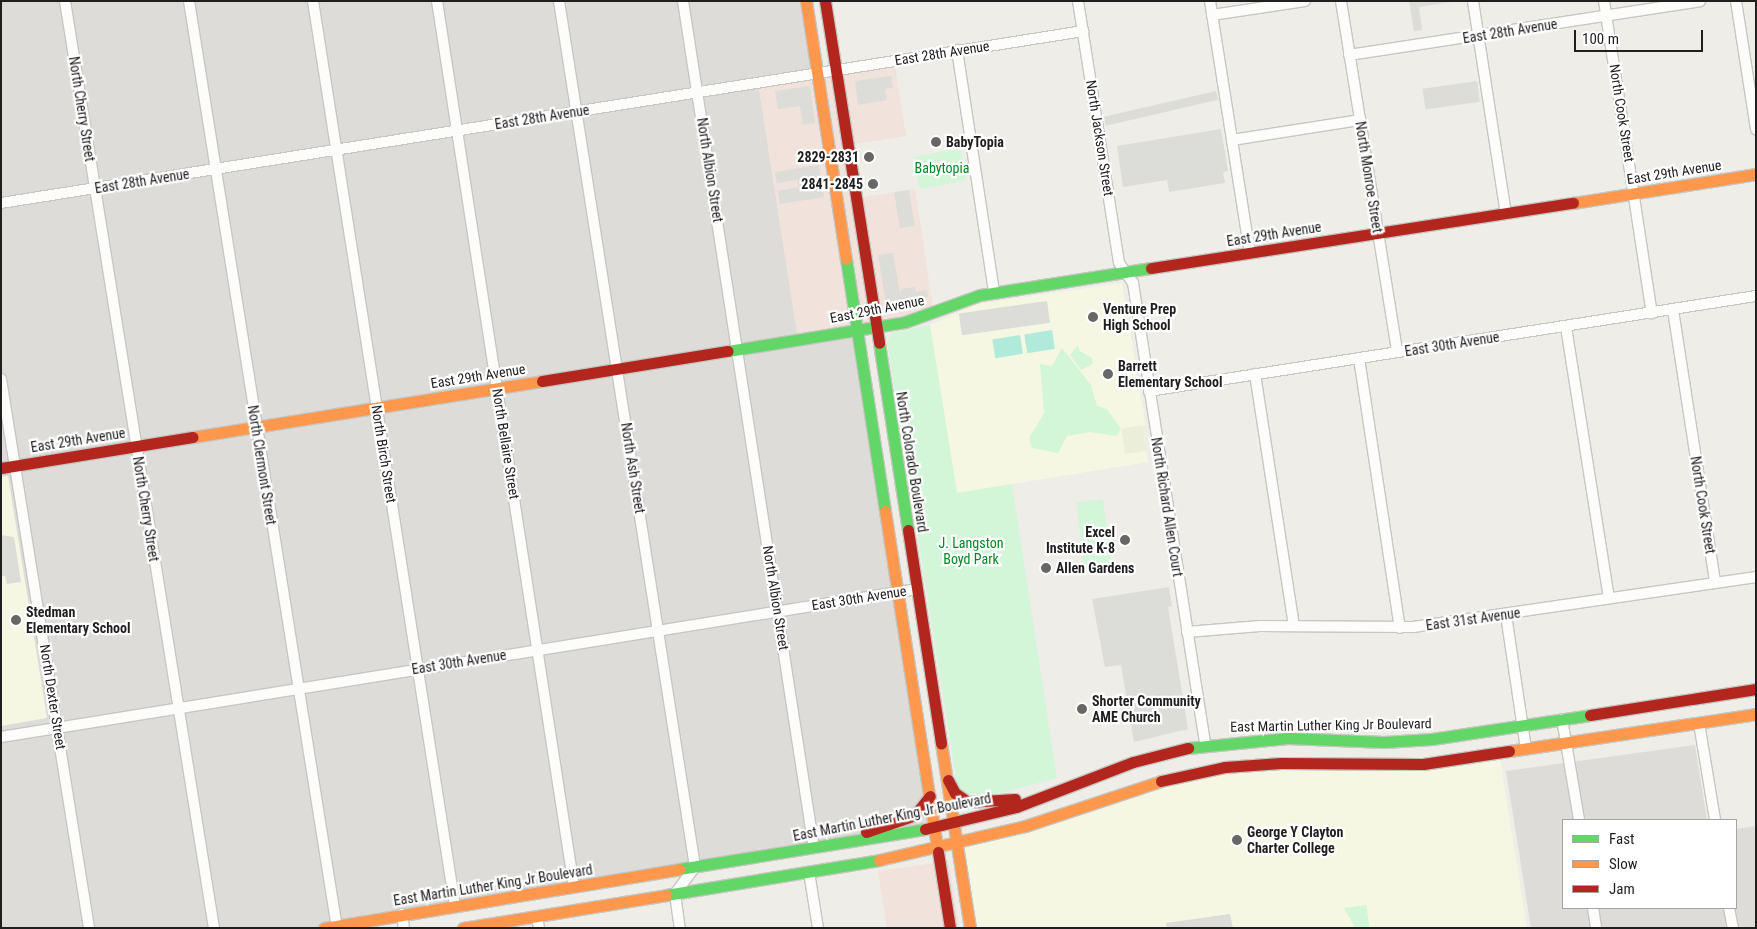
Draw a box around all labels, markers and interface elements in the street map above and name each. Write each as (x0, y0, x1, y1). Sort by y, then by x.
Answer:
street label: East 28th Avenue (1461, 15, 1559, 47)
scale bar (1577, 20, 1706, 52)
text: 100 m (1582, 30, 1619, 48)
street label: East 28th Avenue (893, 37, 991, 69)
street label: North Cherry Street (65, 55, 99, 163)
street label: North Cook Street (1606, 63, 1638, 163)
street label: North Jackson Street (1083, 79, 1117, 197)
street label: East 28th Avenue (493, 101, 591, 133)
street label: North Albion Street (693, 117, 727, 223)
street label: North Monroe Street (1352, 120, 1386, 234)
place label: BabyTopia (946, 134, 1004, 150)
marker: BabyTopia (930, 136, 942, 148)
place label: 2829-2831 (797, 149, 859, 165)
marker: 2829-2831 (863, 151, 875, 163)
street label: East 29th Avenue (1625, 156, 1723, 188)
park label: Babytopia (915, 160, 969, 176)
street label: East 28th Avenue (93, 165, 191, 197)
place label: 2841-2845 (801, 176, 863, 192)
marker: 2841-2845 (867, 178, 879, 190)
street label: East 29th Avenue (1225, 218, 1323, 250)
street label: East 29th Avenue (828, 292, 926, 326)
place label: Venture Prep High School (1103, 301, 1176, 334)
marker: Venture Prep High School (1087, 311, 1099, 323)
street label: East 30th Avenue (1403, 328, 1501, 360)
place label: Barrett Elementary School (1118, 358, 1223, 391)
street label: East 29th Avenue (429, 360, 527, 392)
marker: Barrett Elementary School (1102, 368, 1114, 380)
street label: North Bellaire Street (489, 388, 523, 500)
street label: North Colorado Boulevard (893, 390, 931, 534)
street label: North Clermont Street (244, 404, 280, 526)
street label: North Birch Street (368, 404, 400, 504)
street label: North Ash Street (618, 421, 648, 515)
street label: East 29th Avenue (29, 424, 127, 456)
street label: North Richard Allen Court (1148, 436, 1186, 578)
street label: North Cherry Street (129, 455, 163, 563)
street label: North Cook Street (1687, 455, 1719, 555)
place label: Excel Institute K-8 (1046, 524, 1115, 556)
marker: Excel Institute K-8 (1119, 534, 1131, 546)
park label: J. Langston Boyd Park (939, 535, 1003, 568)
street label: North Albion Street (759, 545, 793, 651)
place label: Allen Gardens (1056, 560, 1134, 576)
marker: Allen Gardens (1040, 562, 1052, 574)
street label: East 30th Avenue (810, 582, 908, 614)
place label: Stedman Elementary School (26, 604, 131, 636)
street label: East 31st Avenue (1425, 604, 1521, 634)
marker: Stedman Elementary School (10, 614, 22, 626)
street label: North Dexter Street (36, 643, 70, 751)
street label: East 30th Avenue (410, 646, 508, 678)
place label: Shorter Community AME Church (1092, 693, 1201, 726)
marker: Shorter Community AME Church (1076, 703, 1088, 715)
street label: East Martin Luther King Jr Boulevard (1230, 715, 1432, 735)
street label: East Martin Luther King Jr Boulevard (791, 790, 993, 844)
legend (1562, 819, 1737, 909)
place label: George Y Clayton Charter College (1247, 824, 1343, 856)
text: Fast (1609, 830, 1634, 848)
marker: George Y Clayton Charter College (1231, 834, 1243, 846)
text: Slow (1609, 855, 1638, 873)
street label: East Martin Luther King Jr Boulevard (392, 861, 594, 909)
text: Jam (1609, 880, 1635, 898)

